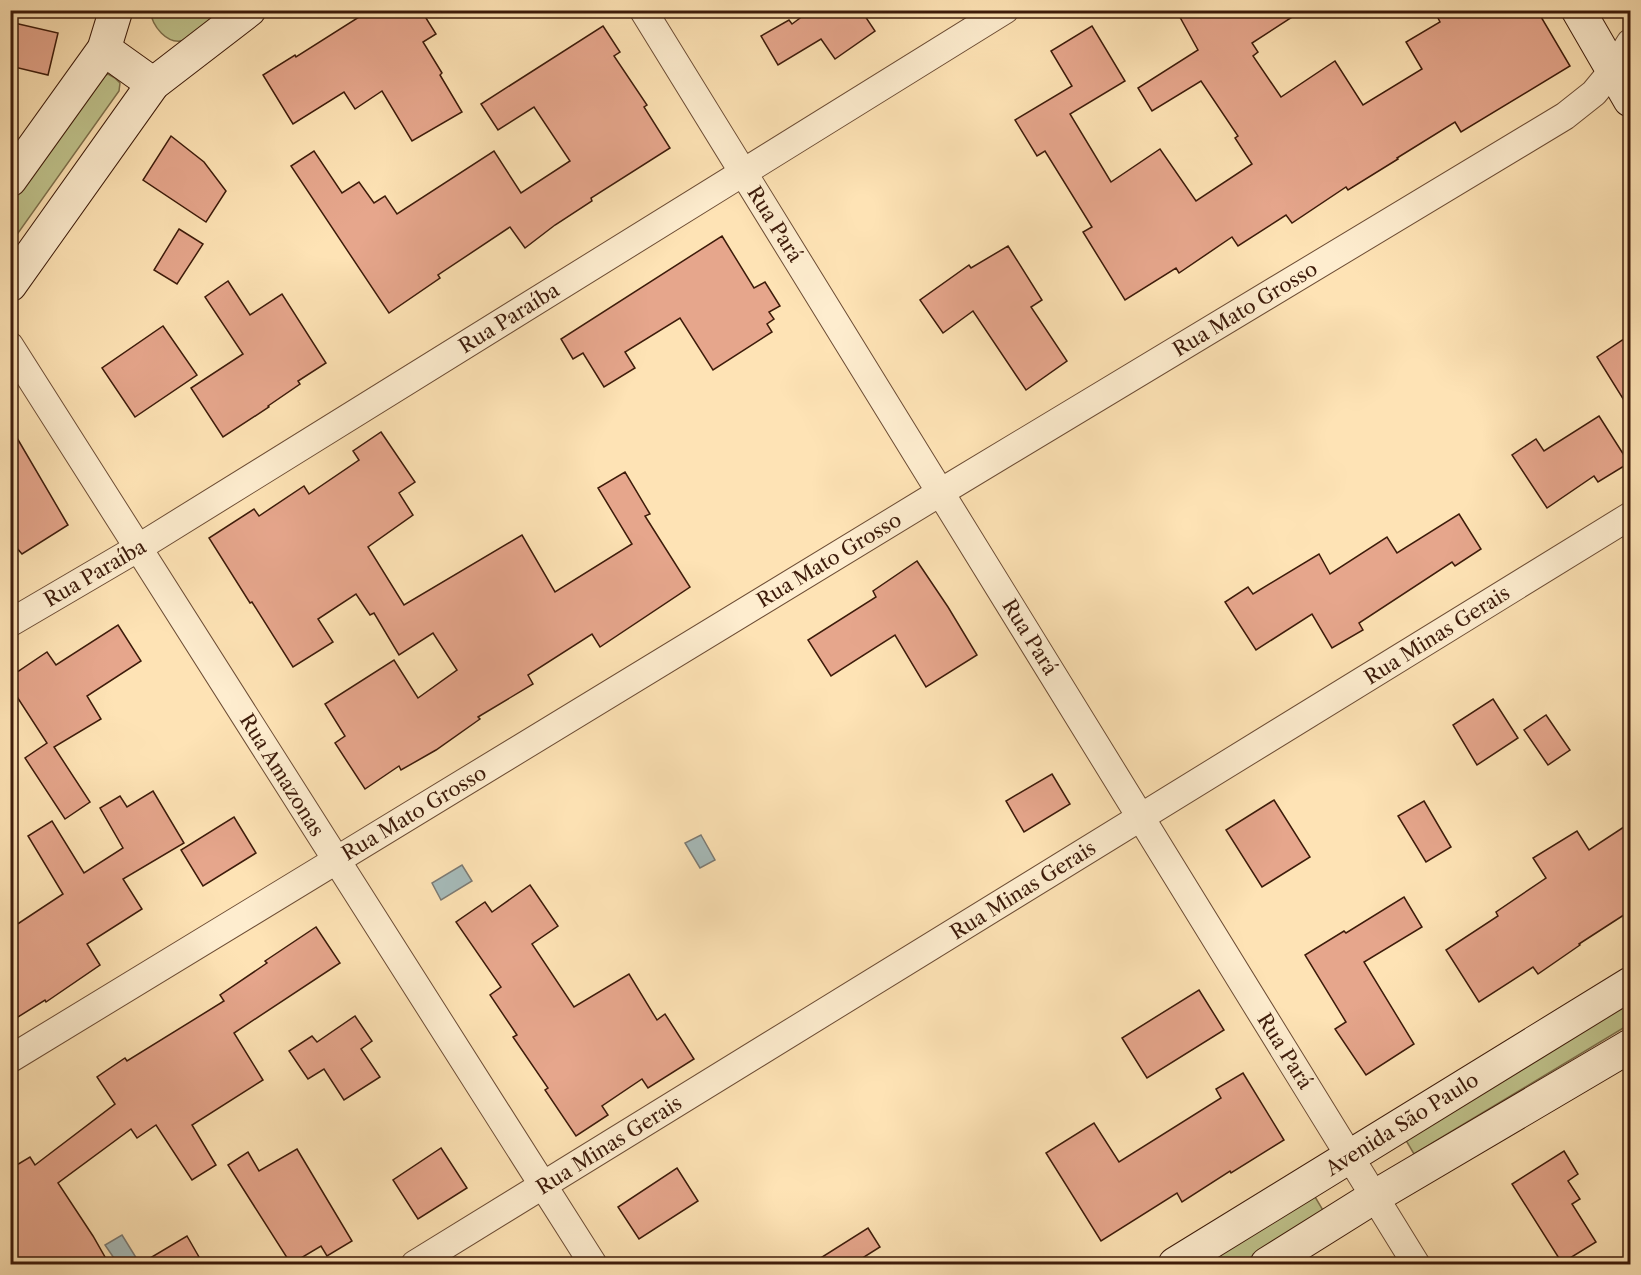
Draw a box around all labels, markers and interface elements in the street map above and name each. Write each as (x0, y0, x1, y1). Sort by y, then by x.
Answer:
street label: Rua Pará (742, 182, 808, 267)
street label: Rua Mato Grosso (1169, 256, 1321, 362)
street label: Rua Paraíba (454, 277, 564, 358)
street label: Rua Mato Grosso (753, 507, 905, 613)
street label: Rua Paraíba (40, 534, 151, 612)
street label: Rua Minas Gerais (1360, 581, 1514, 689)
street label: Rua Pará (997, 595, 1063, 680)
street label: Rua Amazonas (235, 709, 329, 841)
street label: Rua Mato Grosso (338, 760, 490, 866)
street label: Rua Minas Gerais (946, 836, 1100, 944)
street label: Rua Pará (1252, 1009, 1318, 1094)
street label: Avenida São Paulo (1320, 1067, 1483, 1181)
street label: Rua Minas Gerais (532, 1091, 686, 1199)

